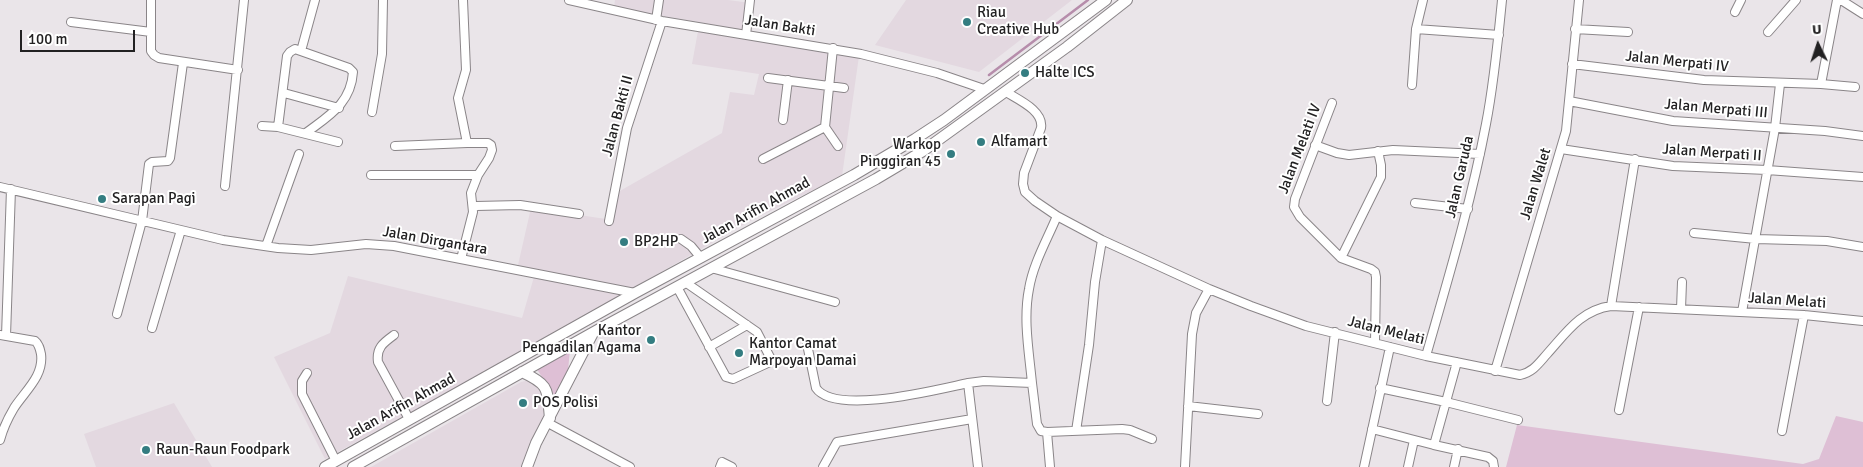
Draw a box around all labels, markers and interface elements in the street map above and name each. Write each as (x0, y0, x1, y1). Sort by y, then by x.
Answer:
place label: Riau Creative Hub (977, 4, 1059, 39)
street label: Jalan Bakti (743, 12, 817, 40)
marker: Riau Creative Hub (961, 16, 973, 28)
scale bar (22, 20, 138, 52)
north arrow (1793, 20, 1843, 70)
text: U (1812, 21, 1822, 38)
text: 100 m (28, 30, 68, 48)
street label: Jalan Merpati IV (1624, 48, 1730, 76)
place label: Halte ICS (1035, 64, 1095, 82)
marker: Halte ICS (1019, 67, 1031, 79)
street label: Jalan Bakti II (599, 73, 637, 159)
street label: Jalan Merpati III (1663, 96, 1769, 122)
street label: Jalan Melati IV (1275, 102, 1325, 196)
place label: Alfamart (991, 133, 1048, 151)
street label: Jalan Garuda (1442, 134, 1478, 220)
place label: Warkop Pinggiran 45 (860, 136, 941, 171)
marker: Alfamart (975, 136, 987, 148)
street label: Jalan Merpati II (1662, 141, 1762, 165)
street label: Jalan Walet (1517, 146, 1555, 222)
marker: Warkop Pinggiran 45 (945, 148, 957, 160)
street label: Jalan Arifin Ahmad (699, 174, 813, 248)
place label: Sarapan Pagi (112, 190, 196, 208)
marker: Sarapan Pagi (96, 193, 108, 205)
street label: Jalan Dirgantara (381, 223, 489, 259)
place label: BP2HP (634, 233, 678, 251)
marker: BP2HP (618, 236, 630, 248)
street label: Jalan Melati (1747, 289, 1827, 313)
street label: Jalan Melati (1346, 313, 1426, 349)
place label: Kantor Pengadilan Agama (522, 322, 641, 357)
marker: Kantor Pengadilan Agama (645, 334, 657, 346)
place label: Kantor Camat Marpoyan Damai (749, 335, 857, 370)
marker: Kantor Camat Marpoyan Damai (733, 347, 745, 359)
street label: Jalan Arifin Ahmad (344, 370, 458, 444)
place label: POS Polisi (533, 394, 598, 412)
marker: POS Polisi (517, 397, 529, 409)
place label: Raun-Raun Foodpark (156, 441, 290, 459)
marker: Raun-Raun Foodpark (140, 444, 152, 456)

